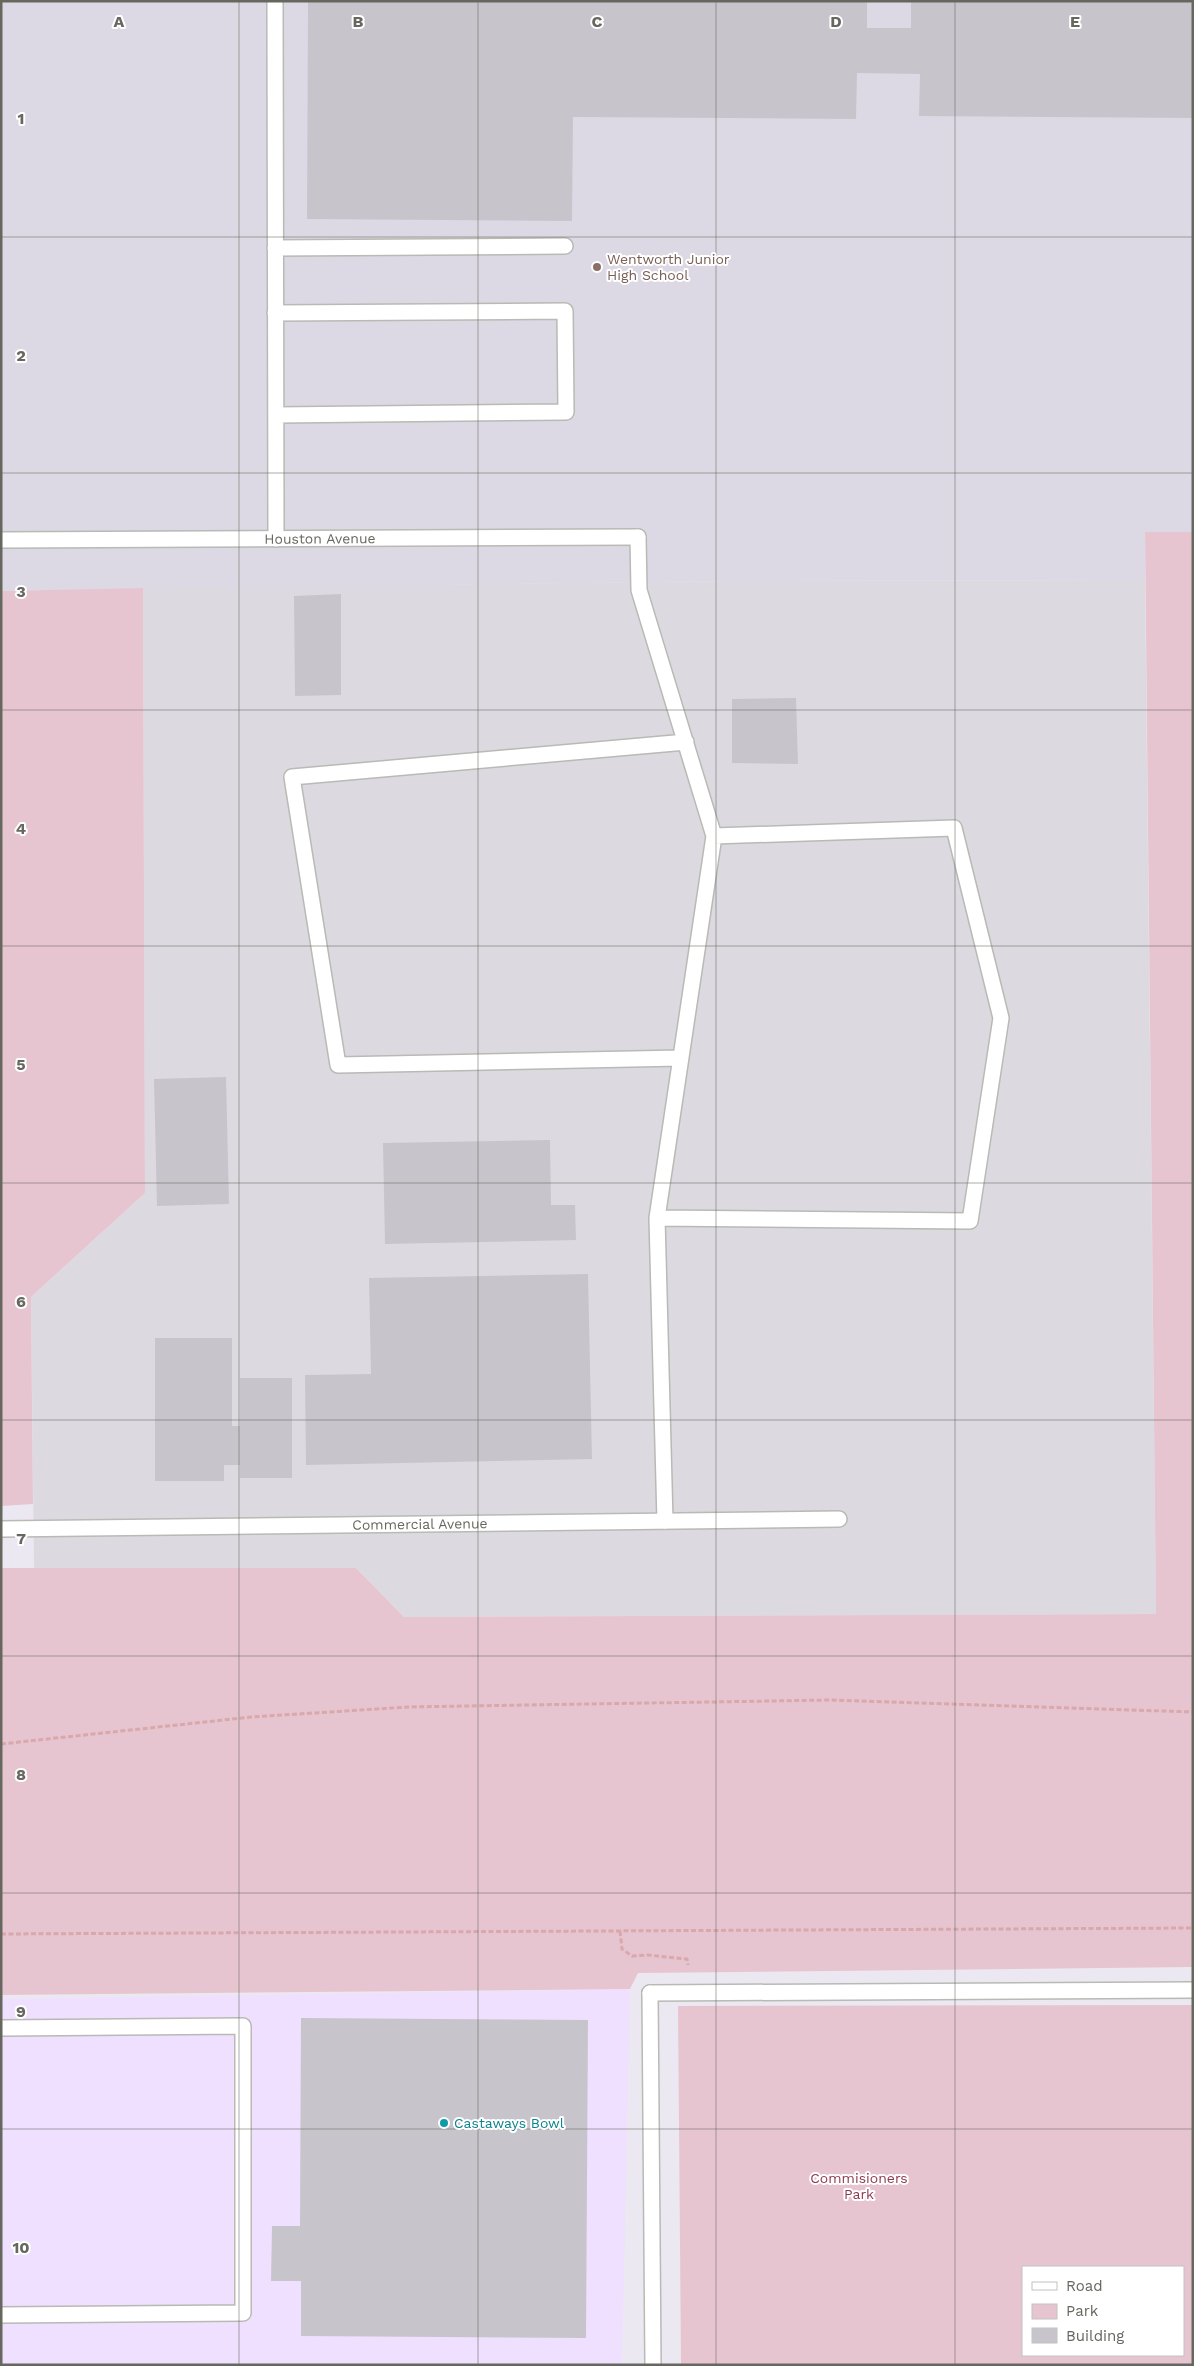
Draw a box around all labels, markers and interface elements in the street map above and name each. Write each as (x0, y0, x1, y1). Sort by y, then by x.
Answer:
text: A (114, 12, 125, 31)
text: B (353, 12, 364, 31)
text: C (592, 12, 603, 31)
text: D (830, 12, 842, 31)
text: E (1070, 12, 1080, 31)
text: 1 (18, 109, 24, 128)
place label: Wentworth Junior High School (607, 251, 730, 283)
marker: Wentworth Junior High School (591, 261, 603, 273)
text: 2 (16, 346, 26, 365)
street label: Houston Avenue (264, 530, 376, 547)
text: 3 (16, 582, 26, 601)
text: 4 (16, 819, 26, 838)
text: 5 (16, 1055, 26, 1074)
text: 6 (16, 1292, 26, 1311)
street label: Commercial Avenue (352, 1515, 488, 1533)
text: 7 (16, 1529, 26, 1548)
text: 8 (16, 1765, 26, 1784)
text: 9 (16, 2002, 26, 2021)
place label: Castaways Bowl (454, 2115, 565, 2131)
marker: Castaways Bowl (438, 2117, 450, 2129)
park label: Commisioners Park (810, 2170, 908, 2202)
text: 10 (12, 2238, 30, 2257)
legend (1022, 2266, 1184, 2356)
text: Road (1066, 2277, 1103, 2295)
text: Park (1066, 2302, 1099, 2320)
text: Building (1066, 2327, 1124, 2345)

